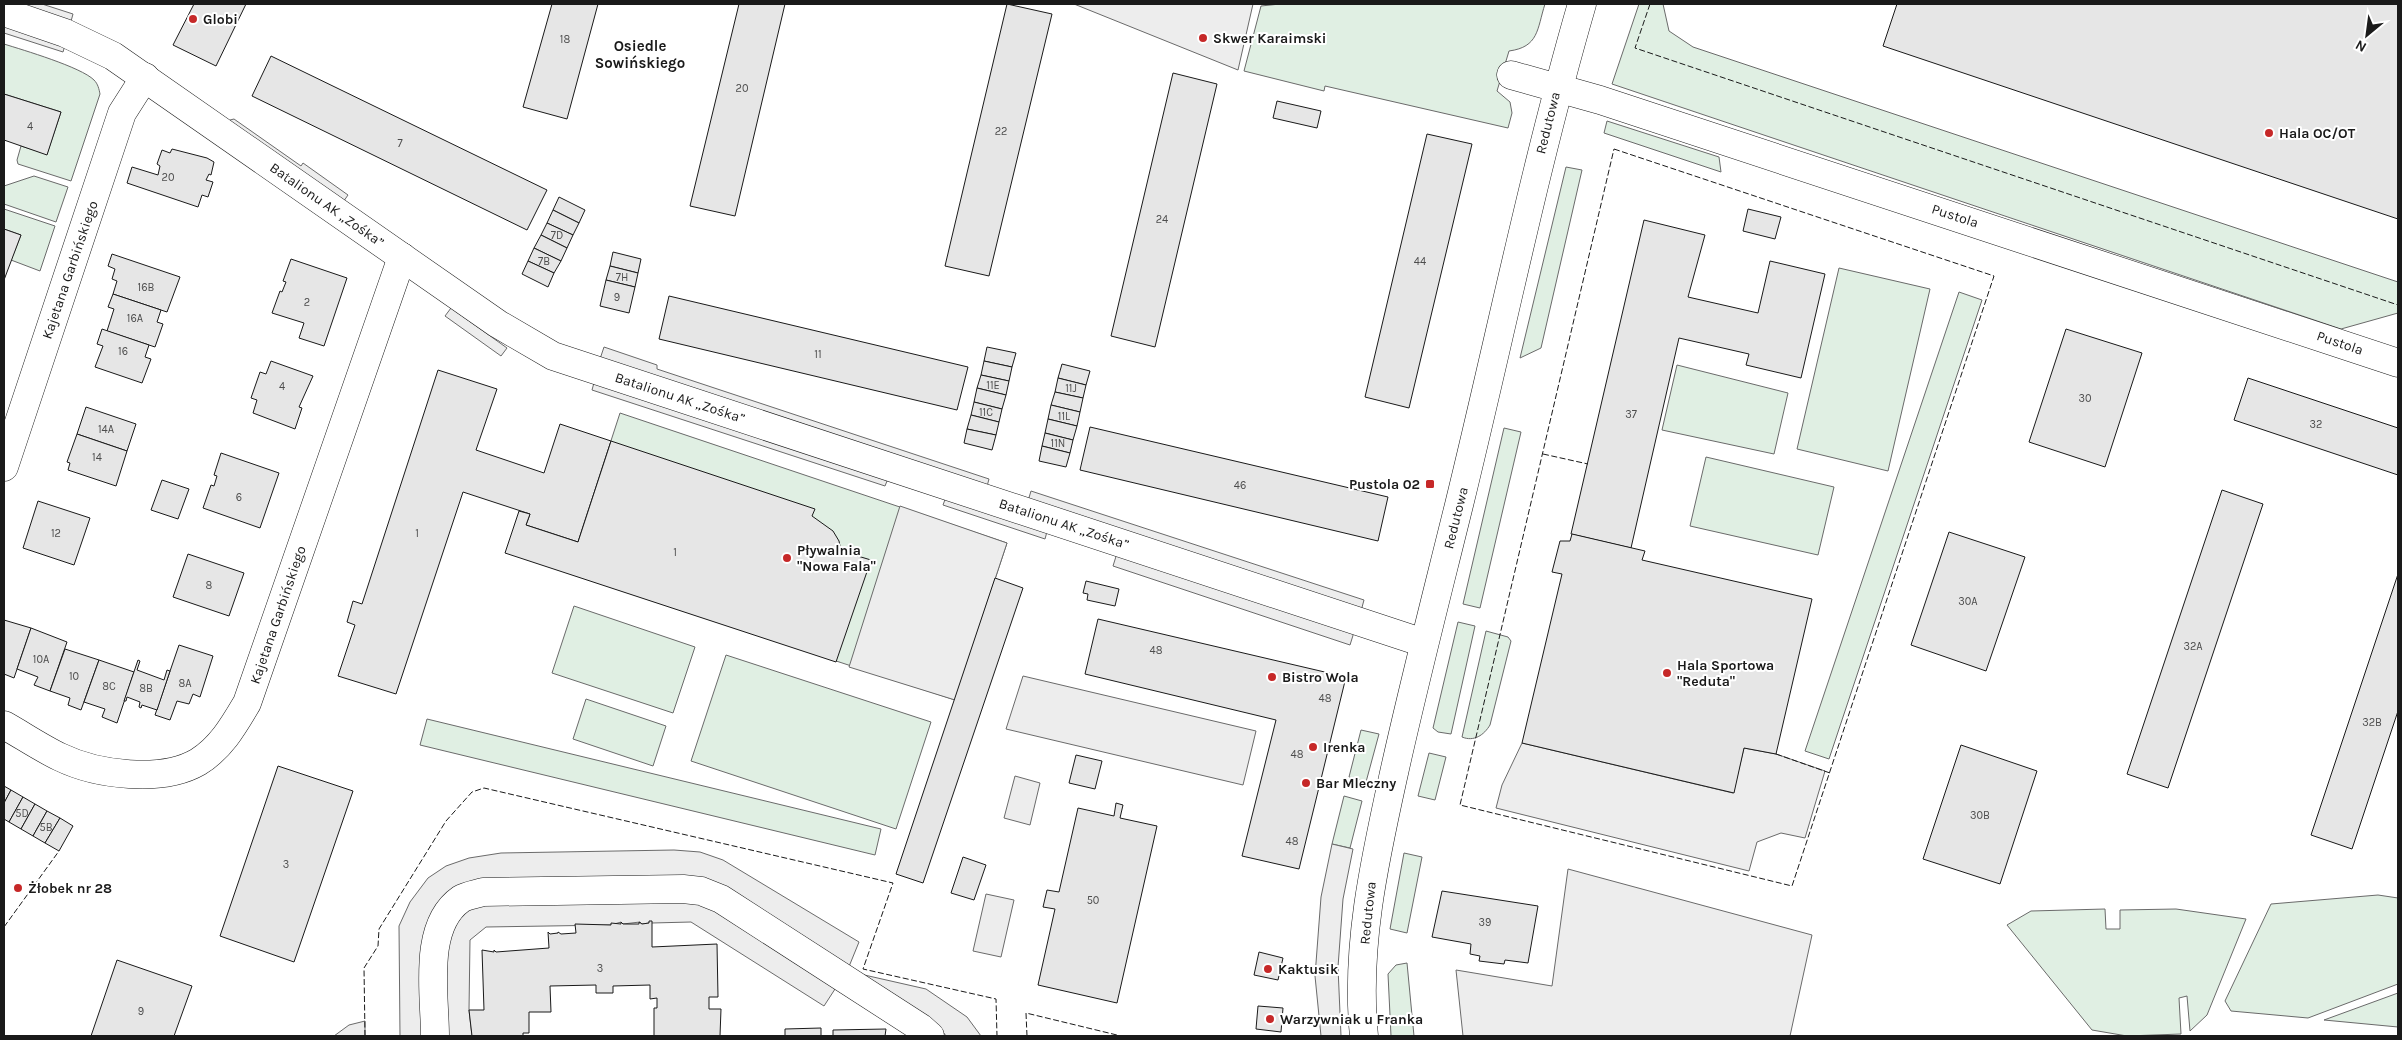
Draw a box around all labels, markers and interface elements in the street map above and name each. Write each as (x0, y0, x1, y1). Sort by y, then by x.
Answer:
north arrow (2342, 10, 2392, 60)
place label: Globi (203, 11, 238, 28)
marker: Globi (187, 13, 199, 25)
place label: Skwer Karaimski (1213, 30, 1326, 47)
marker: Skwer Karaimski (1197, 32, 1209, 44)
house number: 18 (560, 33, 570, 46)
text: N (2352, 36, 2369, 56)
district label: Osiedle Sowińskiego (595, 37, 685, 72)
house number: 20 (736, 82, 748, 95)
street label: Redutowa (1532, 90, 1564, 156)
house number: 4 (27, 120, 33, 133)
house number: 22 (995, 125, 1007, 138)
place label: Hala OC/OT (2279, 125, 2356, 142)
marker: Hala OC/OT (2263, 127, 2275, 139)
house number: 7 (397, 137, 403, 150)
street label: Batalionu AK „Zośka” (267, 159, 387, 251)
house number: 20 (162, 171, 174, 184)
street label: Kajetana Garbińskiego (38, 199, 102, 341)
street label: Pustola (1929, 200, 1981, 232)
house number: 24 (1156, 213, 1168, 226)
house number: 7D (551, 229, 563, 242)
house number: 7B (538, 255, 550, 268)
house number: 44 (1414, 255, 1426, 268)
house number: 7H (616, 271, 628, 284)
house number: 16B (138, 281, 155, 294)
house number: 9 (614, 291, 620, 304)
house number: 2 (304, 296, 310, 309)
house number: 16A (127, 312, 144, 325)
street label: Pustola (2314, 327, 2366, 359)
house number: 16 (118, 345, 128, 358)
house number: 11 (814, 348, 822, 361)
street label: Batalionu AK „Zośka” (613, 369, 747, 427)
house number: 11E (986, 379, 1000, 392)
house number: 4 (279, 380, 285, 393)
house number: 11J (1065, 382, 1077, 395)
house number: 30 (2078, 392, 2092, 405)
house number: 11C (979, 406, 993, 419)
house number: 37 (1625, 408, 1637, 421)
house number: 11L (1058, 410, 1071, 423)
house number: 32 (2310, 418, 2322, 431)
house number: 14A (98, 423, 115, 436)
house number: 11N (1051, 437, 1065, 450)
house number: 14 (92, 451, 102, 464)
place label: Pustola 02 (1349, 476, 1420, 493)
marker: Pustola 02 (1424, 478, 1436, 490)
house number: 46 (1234, 479, 1246, 492)
street label: Redutowa (1440, 485, 1472, 551)
house number: 6 (236, 491, 242, 504)
street label: Batalionu AK „Zośka” (997, 495, 1131, 553)
house number: 12 (51, 527, 61, 540)
house number: 1 (415, 527, 419, 540)
place label: Pływalnia "Nowa Fala" (797, 542, 876, 575)
street label: Kajetana Garbińskiego (246, 544, 310, 686)
house number: 1 (673, 546, 677, 559)
marker: Pływalnia "Nowa Fala" (781, 552, 793, 564)
house number: 8 (206, 579, 213, 592)
house number: 30A (1958, 595, 1978, 608)
house number: 32A (2183, 640, 2203, 653)
house number: 48 (1150, 644, 1163, 657)
house number: 10A (33, 653, 50, 666)
place label: Hala Sportowa "Reduta" (1677, 657, 1774, 690)
marker: Hala Sportowa "Reduta" (1661, 667, 1673, 679)
place label: Bistro Wola (1282, 669, 1359, 686)
house number: 10 (69, 670, 79, 683)
marker: Bistro Wola (1266, 671, 1278, 683)
house number: 8A (178, 677, 192, 690)
house number: 8C (102, 680, 116, 693)
house number: 8B (139, 682, 153, 695)
house number: 48 (1319, 692, 1332, 705)
house number: 32B (2362, 716, 2382, 729)
place label: Irenka (1323, 739, 1365, 756)
marker: Irenka (1307, 741, 1319, 753)
house number: 48 (1291, 748, 1304, 761)
place label: Bar Mleczny (1316, 775, 1396, 792)
marker: Bar Mleczny (1300, 777, 1312, 789)
house number: 5D (15, 807, 29, 820)
house number: 30B (1970, 809, 1990, 822)
house number: 5B (39, 821, 53, 834)
house number: 48 (1286, 835, 1299, 848)
house number: 3 (283, 858, 289, 871)
place label: Żłobek nr 28 (28, 880, 112, 897)
street label: Redutowa (1356, 881, 1380, 945)
marker: Żłobek nr 28 (12, 882, 24, 894)
house number: 50 (1087, 894, 1099, 907)
house number: 39 (1479, 916, 1491, 929)
place label: Kaktusik (1278, 961, 1339, 978)
house number: 3 (597, 962, 603, 975)
marker: Kaktusik (1262, 963, 1274, 975)
house number: 9 (138, 1005, 144, 1018)
place label: Warzywniak u Franka (1280, 1011, 1423, 1028)
marker: Warzywniak u Franka (1264, 1013, 1276, 1025)

